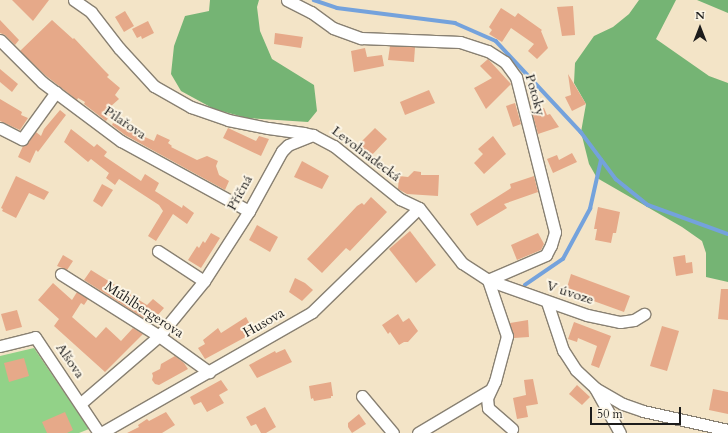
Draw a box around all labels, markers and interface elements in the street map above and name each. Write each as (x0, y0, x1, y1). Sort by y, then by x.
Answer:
north arrow (680, 8, 720, 48)
text: N (695, 8, 705, 23)
street label: Potoky (521, 72, 549, 118)
street label: Pilařova (101, 103, 149, 143)
street label: Levohradecká (328, 123, 404, 185)
street label: Příčná (224, 172, 256, 214)
street label: V úvoze (544, 277, 596, 309)
street label: Műhlbergerova (101, 278, 187, 342)
street label: Husova (240, 305, 288, 341)
street label: Alšova (52, 340, 88, 382)
scale bar (592, 399, 683, 425)
text: 50 m (597, 406, 623, 422)

